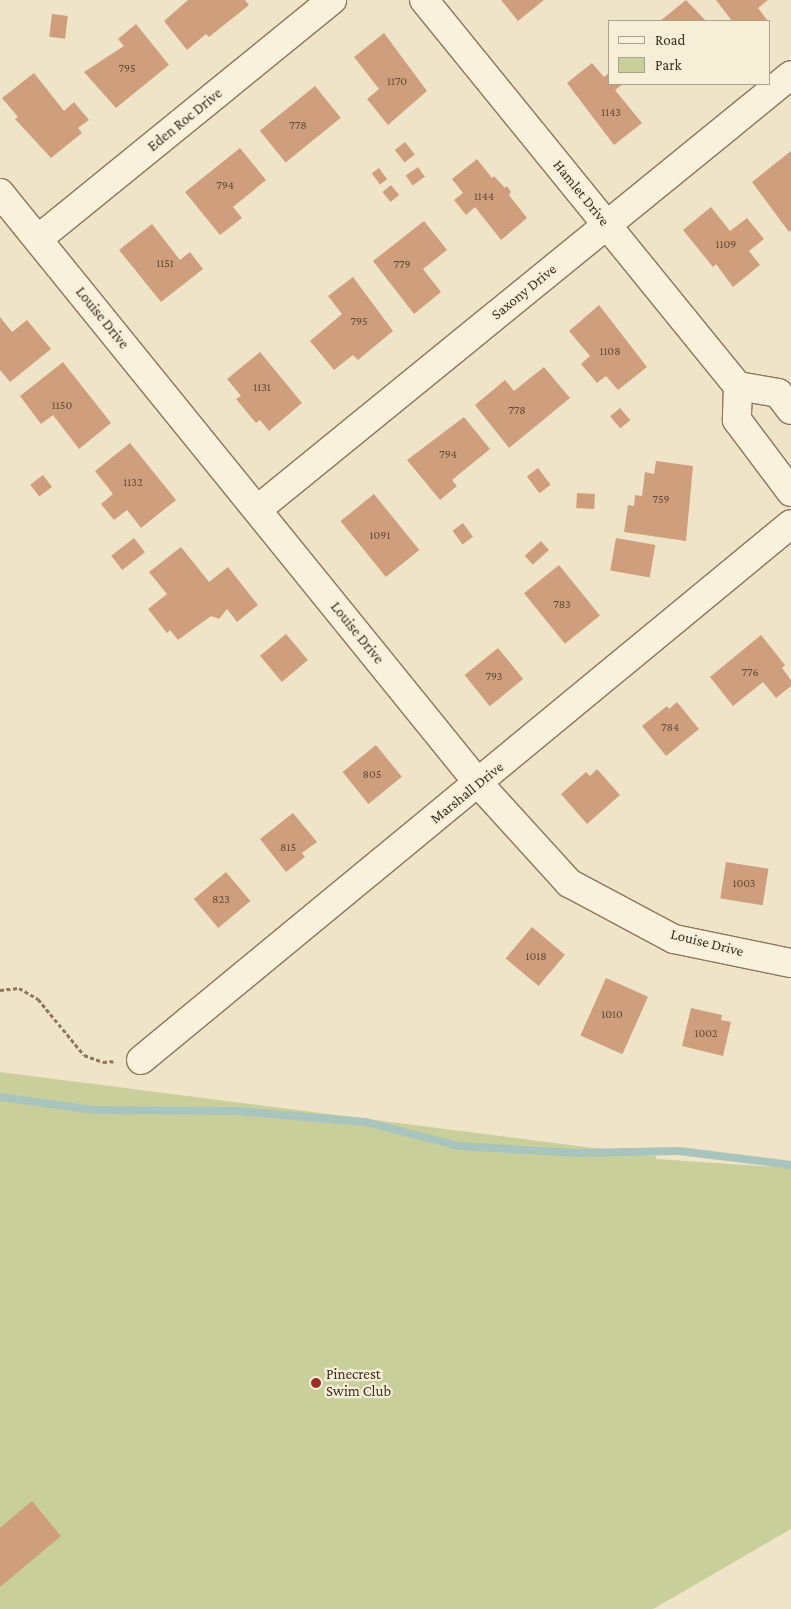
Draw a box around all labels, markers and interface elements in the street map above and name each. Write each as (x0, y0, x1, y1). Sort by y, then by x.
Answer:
legend (608, 20, 771, 85)
text: Road (655, 32, 685, 48)
text: Park (655, 57, 682, 73)
house number: 795 (118, 62, 136, 76)
house number: 1170 (387, 75, 407, 89)
street label: Eden Roc Drive (144, 84, 226, 156)
house number: 1143 (601, 106, 621, 120)
house number: 778 (289, 119, 307, 133)
street label: Hamlet Drive (549, 156, 613, 230)
house number: 794 (216, 179, 234, 193)
house number: 1144 (474, 190, 494, 204)
house number: 1109 (716, 238, 736, 252)
house number: 1151 (156, 257, 174, 271)
house number: 779 (393, 258, 411, 272)
street label: Saxony Drive (488, 260, 560, 324)
street label: Louise Drive (71, 283, 133, 353)
house number: 795 (350, 315, 368, 329)
house number: 1108 (599, 345, 621, 359)
house number: 1131 (253, 381, 271, 395)
house number: 1150 (52, 399, 72, 413)
house number: 778 (508, 404, 526, 418)
house number: 794 (439, 448, 457, 462)
house number: 1132 (123, 476, 143, 490)
house number: 759 (653, 493, 669, 507)
house number: 1091 (370, 529, 390, 543)
street label: Louise Drive (326, 598, 388, 668)
house number: 783 (553, 598, 571, 612)
house number: 776 (741, 666, 759, 680)
house number: 793 (485, 670, 503, 684)
house number: 784 (661, 721, 679, 735)
street label: Marshall Drive (427, 758, 507, 828)
house number: 805 (363, 768, 381, 782)
house number: 815 (280, 841, 296, 855)
house number: 1003 (732, 877, 756, 891)
house number: 823 (212, 893, 230, 907)
street label: Louise Drive (669, 925, 745, 961)
house number: 1018 (525, 950, 547, 964)
house number: 1010 (601, 1008, 623, 1022)
house number: 1002 (694, 1027, 718, 1041)
place label: Pinecrest Swim Club (326, 1365, 391, 1400)
marker: Pinecrest Swim Club (310, 1377, 322, 1389)

